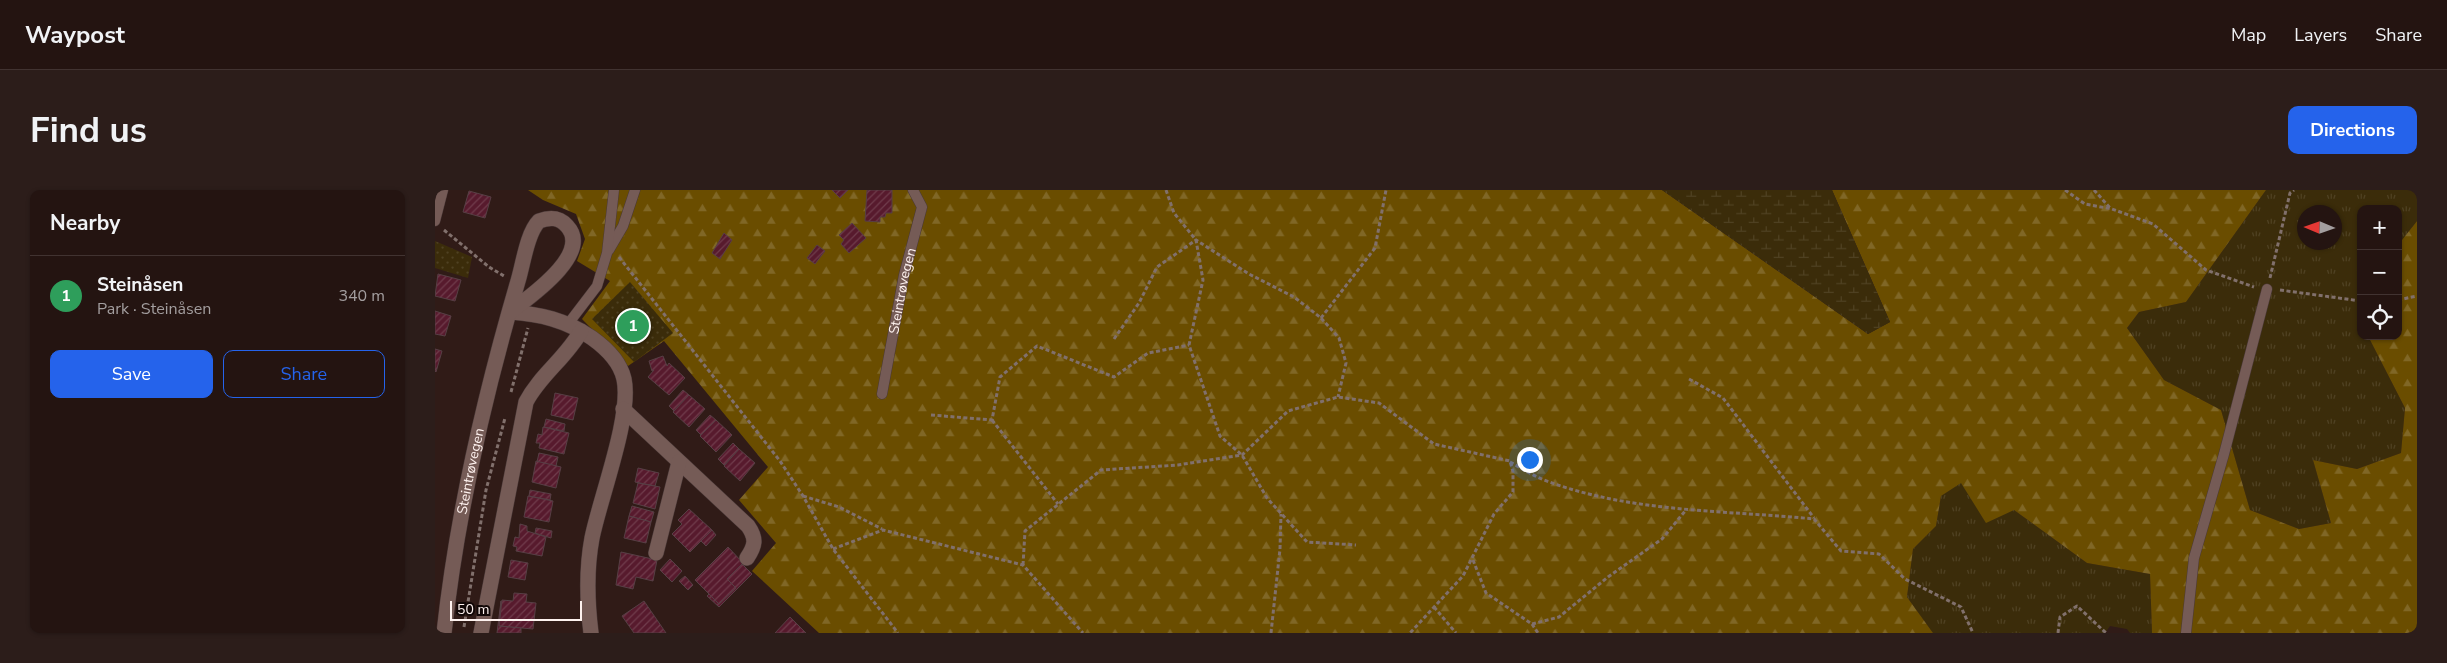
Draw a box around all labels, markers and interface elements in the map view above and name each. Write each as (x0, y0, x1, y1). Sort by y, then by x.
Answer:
text: Waypost (25, 19, 125, 51)
text: Map (2231, 23, 2266, 47)
text: Layers (2294, 23, 2347, 47)
text: Share (2375, 23, 2422, 47)
button: Directions (2288, 106, 2417, 154)
text: Find us (30, 107, 147, 154)
north arrow (2297, 205, 2342, 250)
map controls (2357, 205, 2402, 340)
button: + (2357, 205, 2402, 250)
text: Nearby (50, 209, 120, 237)
street label: Steintrøvegen (884, 246, 921, 336)
button: − (2357, 250, 2402, 295)
text: Steinåsen (97, 272, 183, 298)
text: 1 (61, 285, 71, 307)
text: 340 m (338, 285, 385, 307)
button: locate (2357, 295, 2402, 340)
text: Park · Steinåsen (97, 298, 211, 320)
pin: 1 (617, 307, 649, 345)
button: Save (50, 350, 213, 398)
button: Share (223, 350, 385, 398)
street label: Steintrøvegen (453, 426, 489, 516)
your location (1517, 447, 1543, 473)
scale bar (450, 598, 583, 621)
text: 50 m (457, 600, 489, 619)

